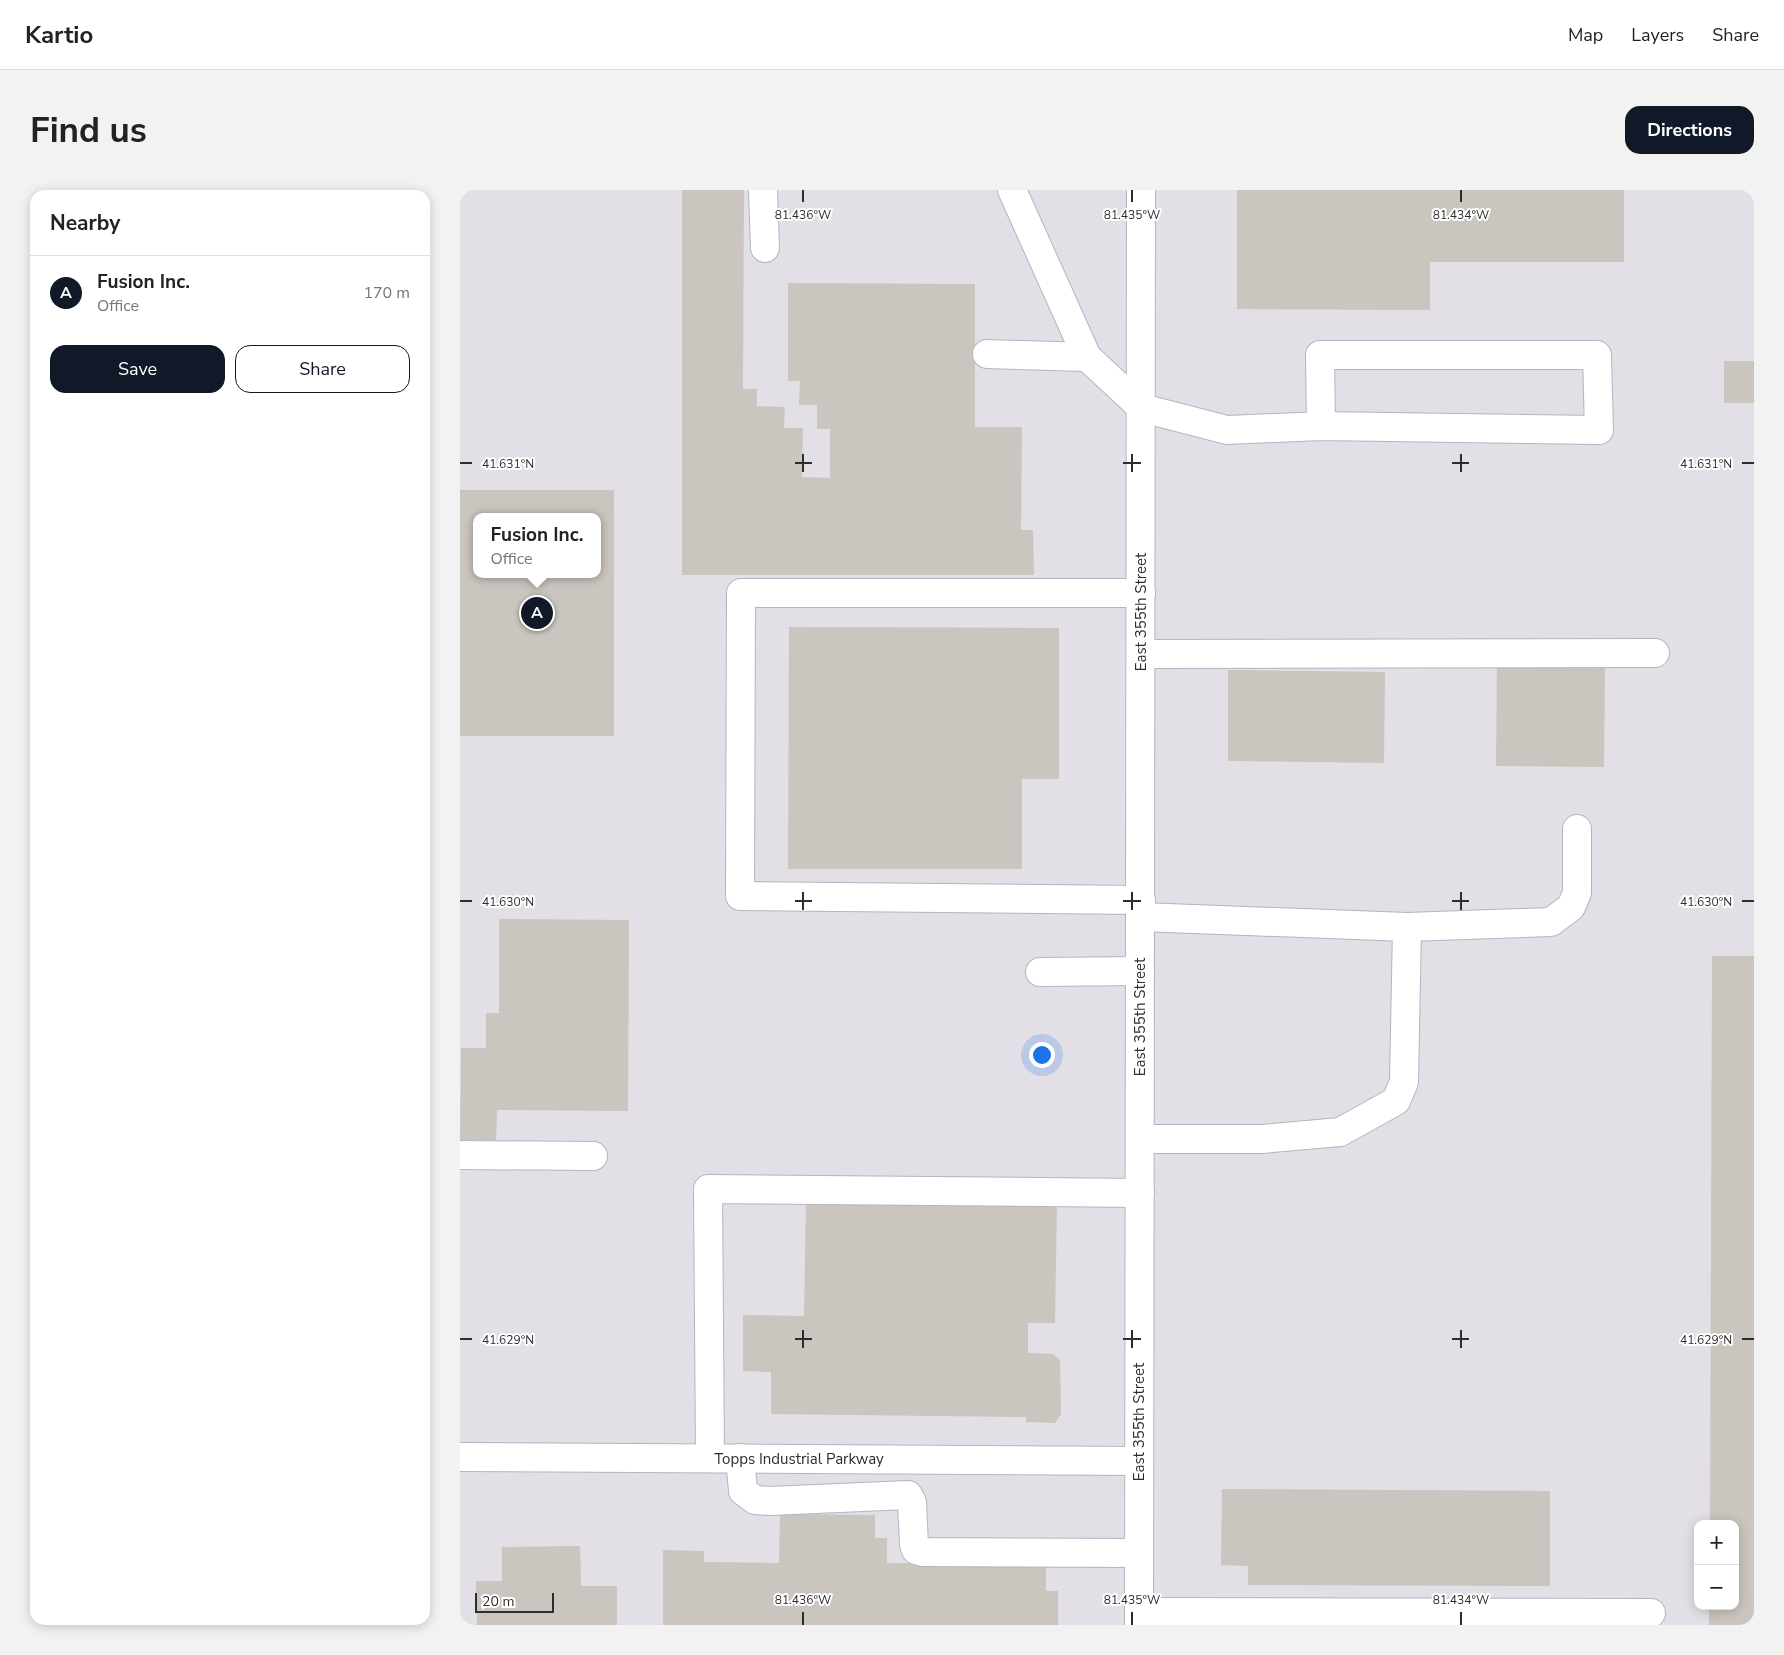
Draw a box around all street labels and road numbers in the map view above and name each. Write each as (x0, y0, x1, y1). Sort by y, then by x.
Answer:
street label: East 355th Street (1131, 552, 1151, 671)
street label: East 355th Street (1130, 957, 1150, 1076)
street label: East 355th Street (1129, 1362, 1149, 1481)
street label: Topps Industrial Parkway (714, 1449, 884, 1469)

